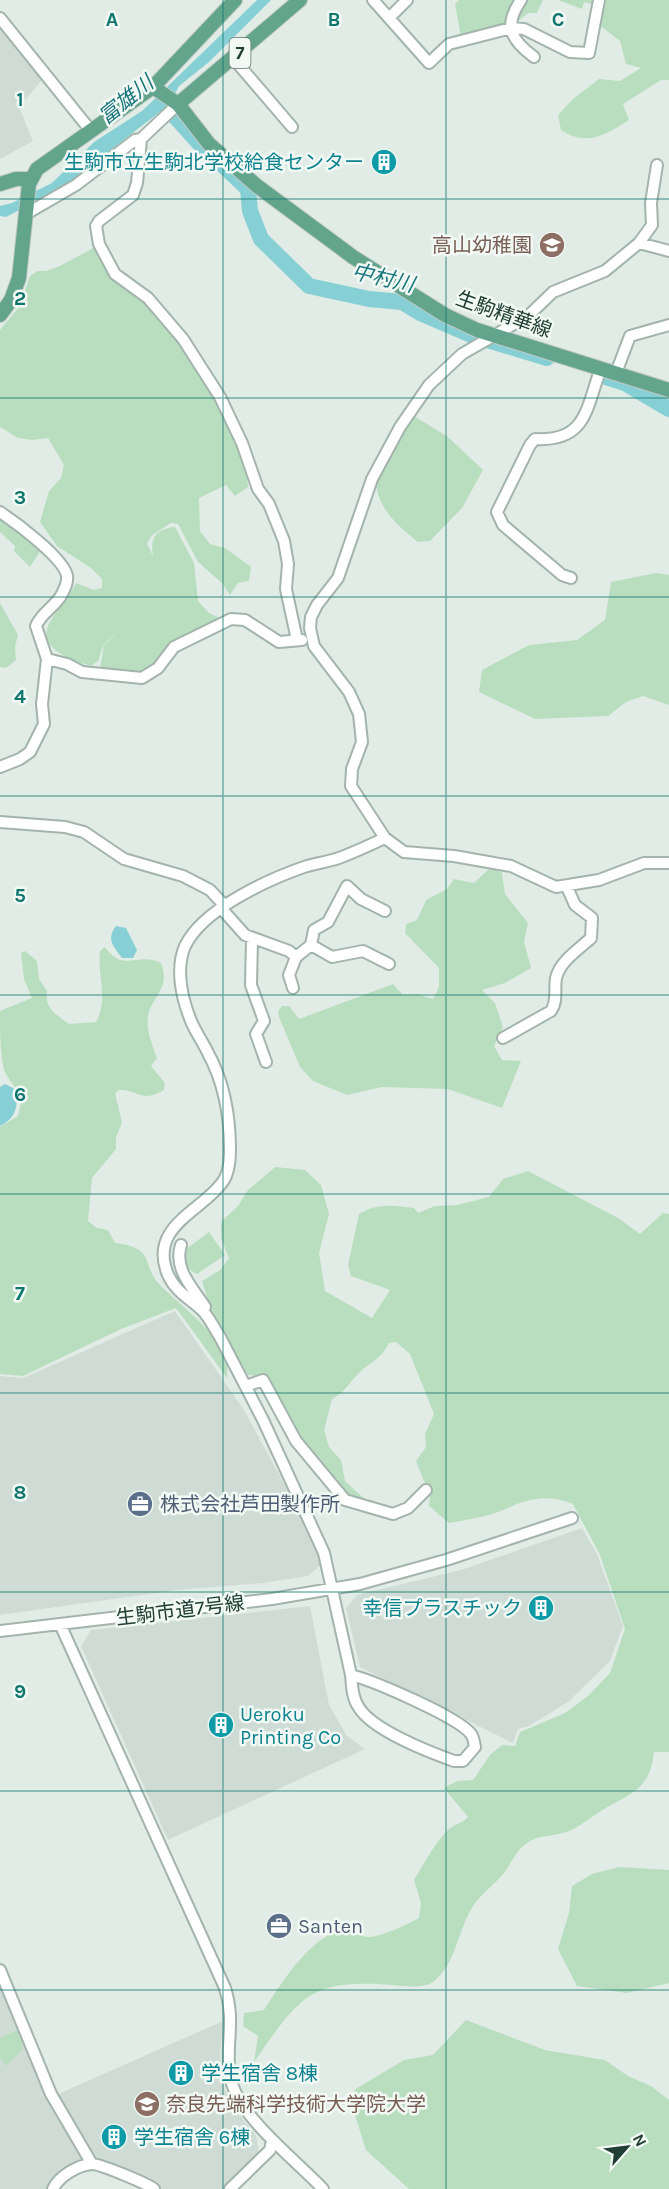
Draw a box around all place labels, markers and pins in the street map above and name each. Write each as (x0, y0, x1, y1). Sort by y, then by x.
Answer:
building icon: 生駒市立生駒北学校給食センター (369, 147, 399, 177)
place label: 生駒市立生駒北学校給食センター (64, 151, 364, 174)
school or university icon: 高山幼稚園 (537, 230, 567, 260)
place label: 高山幼稚園 (432, 234, 532, 257)
office icon: 株式会社芦田製作所 (125, 1489, 155, 1519)
place label: 株式会社芦田製作所 (160, 1493, 340, 1516)
building icon: 幸信プラスチック (526, 1593, 556, 1623)
place label: 幸信プラスチック (362, 1597, 522, 1620)
place label: Ueroku Printing Co (240, 1703, 341, 1749)
building icon: Ueroku Printing Co (206, 1710, 236, 1740)
office icon: Santen (264, 1911, 294, 1941)
place label: Santen (298, 1915, 363, 1938)
building icon: 学生宿舎 8棟 (166, 2058, 196, 2088)
place label: 学生宿舎 8棟 (201, 2062, 318, 2085)
school or university icon: 奈良先端科学技術大学院大学 (132, 2089, 162, 2119)
place label: 奈良先端科学技術大学院大学 (166, 2093, 426, 2116)
building icon: 学生宿舎 6棟 (99, 2122, 129, 2152)
place label: 学生宿舎 6棟 (134, 2126, 250, 2149)

